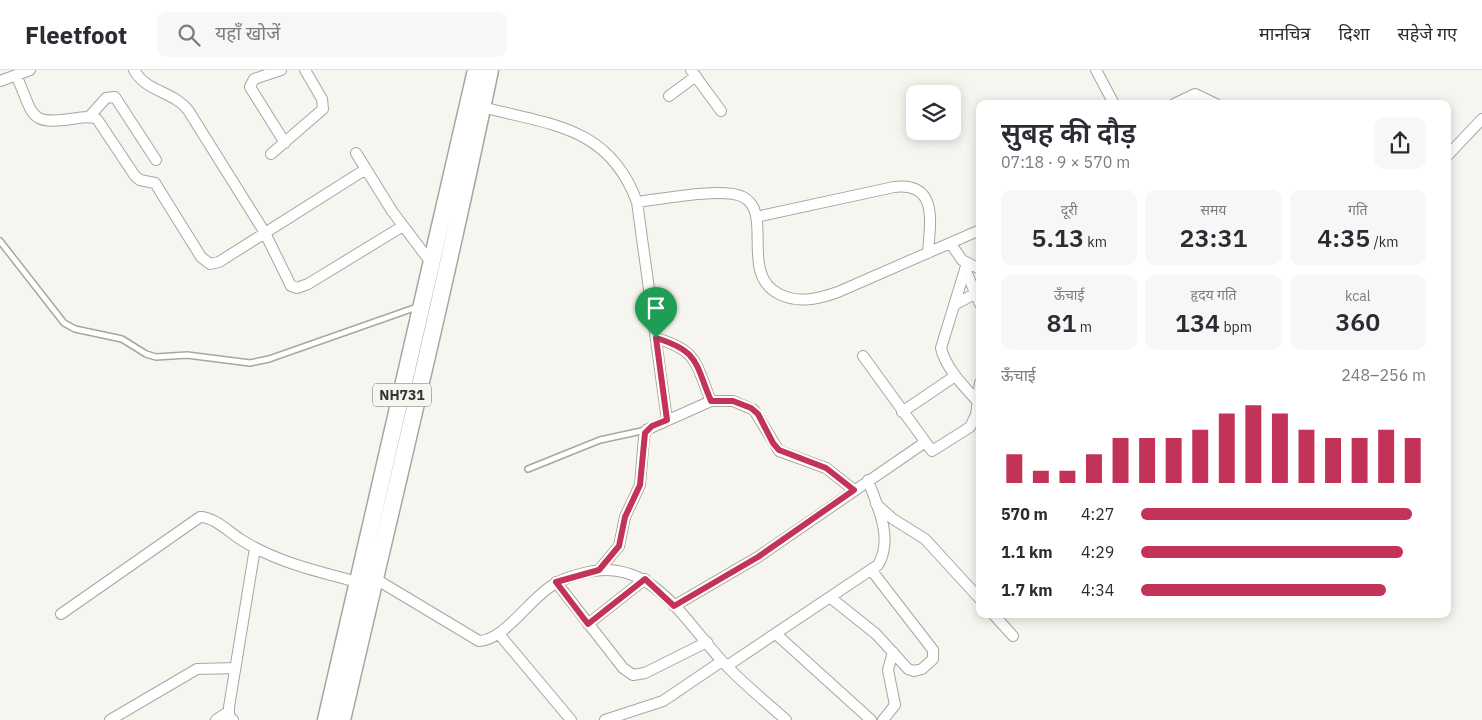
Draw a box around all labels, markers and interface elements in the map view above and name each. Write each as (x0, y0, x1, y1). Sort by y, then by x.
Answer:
search box (157, 12, 507, 57)
text: Fleetfoot (25, 19, 127, 51)
icon: search (175, 21, 203, 49)
text: यहाँ खोजें (215, 21, 280, 45)
text: मानचित्र (1259, 22, 1310, 45)
text: दिशा (1338, 22, 1370, 45)
text: सहेजे गए (1398, 22, 1457, 45)
map controls (906, 85, 961, 140)
button: layers (906, 85, 961, 140)
text: सुबह की दौड़ (1001, 114, 1136, 151)
button: share (1374, 117, 1426, 169)
text: 07:18 · 9 × 570 m (1001, 152, 1130, 172)
text: दूरी (1061, 201, 1078, 219)
text: समय (1201, 201, 1226, 219)
text: गति (1348, 201, 1368, 219)
text: 5.13 (1031, 221, 1084, 254)
text: 23:31 (1180, 221, 1247, 254)
text: 4:35 (1317, 221, 1370, 254)
text: km (1084, 233, 1107, 251)
text: /km (1370, 233, 1398, 251)
text: ऊँचाई (1054, 286, 1084, 304)
text: हृदय गति (1190, 286, 1237, 304)
pin (635, 287, 677, 338)
text: kcal (1345, 287, 1371, 305)
icon: arrive (642, 294, 670, 322)
text: 360 (1335, 305, 1380, 338)
text: 81 (1046, 306, 1076, 339)
text: 134 (1175, 306, 1220, 339)
text: m (1076, 318, 1092, 336)
text: bpm (1220, 318, 1252, 336)
text: ऊँचाई (1001, 365, 1036, 385)
text: 248–256 m (1341, 365, 1426, 385)
road number: NH731 (373, 384, 431, 406)
text: 570 m (1001, 504, 1048, 524)
text: 4:27 (1081, 504, 1114, 524)
text: 1.1 km (1001, 542, 1052, 562)
text: 4:29 (1081, 542, 1114, 562)
text: 1.7 km (1001, 580, 1052, 600)
text: 4:34 (1081, 580, 1114, 600)

